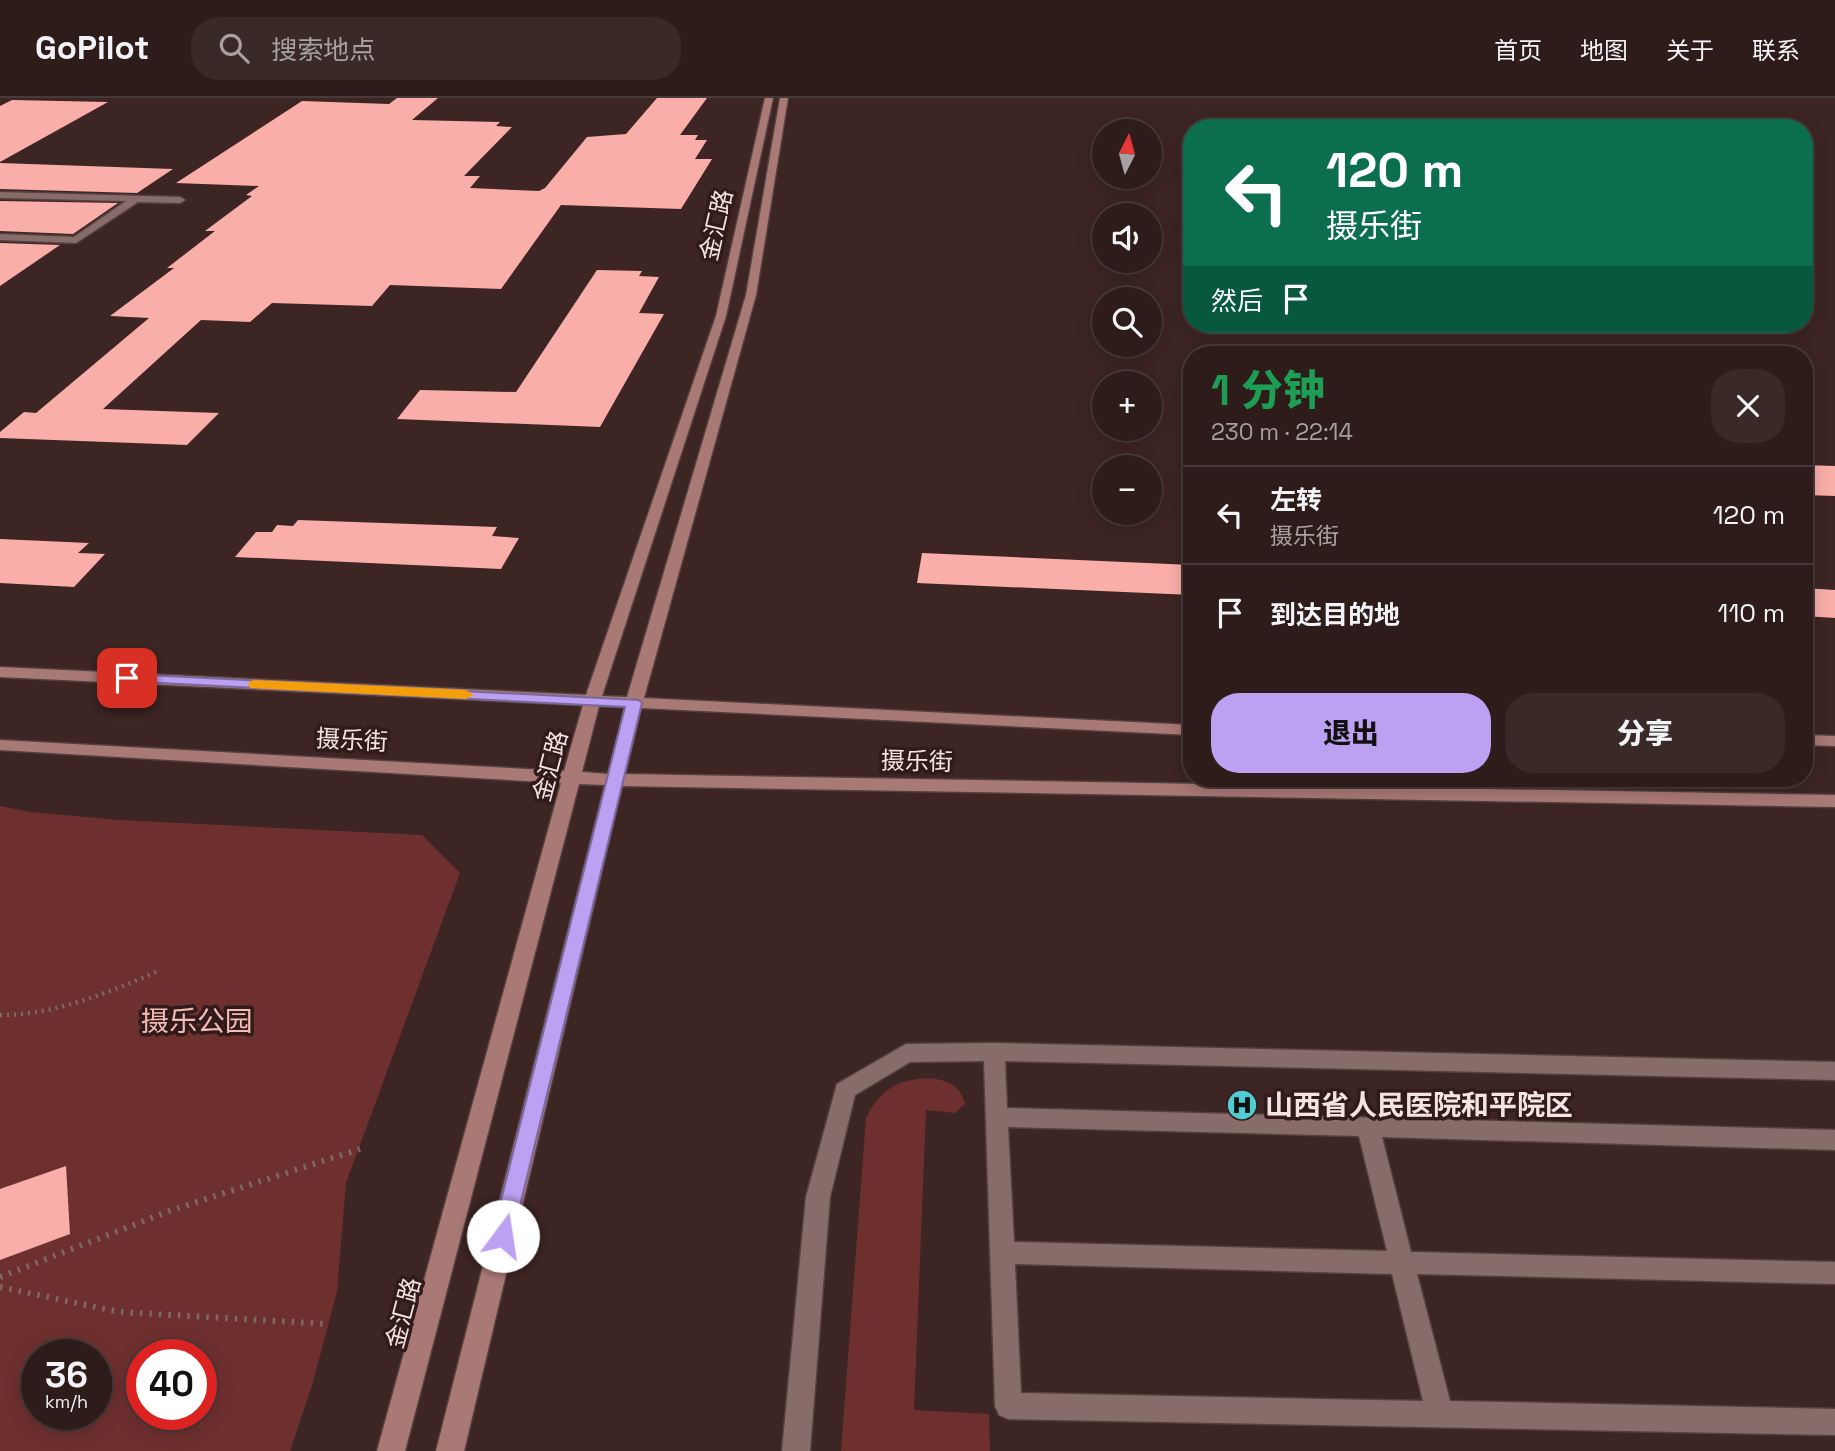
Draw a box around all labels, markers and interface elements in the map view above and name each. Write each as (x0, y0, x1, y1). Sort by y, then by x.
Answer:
search box (191, 17, 681, 80)
text: GoPilot (35, 27, 149, 69)
icon: search (215, 29, 253, 67)
text: 搜索地点 (271, 33, 375, 67)
text: 首页 (1494, 35, 1542, 66)
text: 地图 (1580, 35, 1628, 66)
text: 关于 (1666, 35, 1714, 66)
text: 联系 (1752, 35, 1800, 66)
north arrow (1092, 119, 1162, 189)
map controls (1092, 119, 1162, 525)
text: 120 m (1326, 139, 1463, 201)
icon: left (1211, 147, 1302, 238)
street label: 金汇路 (693, 186, 739, 264)
button: sound (1092, 203, 1162, 273)
text: 摄乐街 (1326, 206, 1422, 246)
icon: arrive (1277, 280, 1315, 318)
text: 然后 (1211, 284, 1263, 318)
button: search (1092, 287, 1162, 357)
text: 1 分钟 (1211, 364, 1325, 417)
button: close (1711, 369, 1785, 443)
button: + (1092, 371, 1162, 441)
text: 230 m · 22:14 (1211, 417, 1353, 447)
button: − (1092, 455, 1162, 525)
text: 左转 (1270, 483, 1322, 517)
icon: left (1211, 496, 1249, 534)
text: 120 m (1713, 498, 1785, 532)
text: 摄乐街 (1270, 521, 1339, 551)
icon: arrive (1211, 594, 1249, 632)
text: 110 m (1718, 596, 1785, 630)
text: 到达目的地 (1270, 598, 1400, 632)
pin (97, 648, 157, 708)
icon: arrive (108, 659, 146, 697)
button: 退出 (1211, 693, 1491, 773)
button: 分享 (1505, 693, 1785, 773)
street label: 摄乐街 (315, 723, 389, 757)
street label: 金汇路 (526, 727, 574, 805)
street label: 摄乐街 (881, 745, 953, 777)
park label: 摄乐公园 (141, 1003, 253, 1039)
place label: 山西省人民医院和平院区 (1265, 1087, 1573, 1123)
hospital icon: 山西省人民医院和平院区 (1225, 1088, 1259, 1122)
position arrow (466, 1199, 540, 1273)
street label: 金汇路 (379, 1274, 427, 1352)
speed limit sign: 40 (126, 1339, 217, 1430)
text: 36 (45, 1353, 88, 1397)
text: km/h (45, 1390, 88, 1413)

